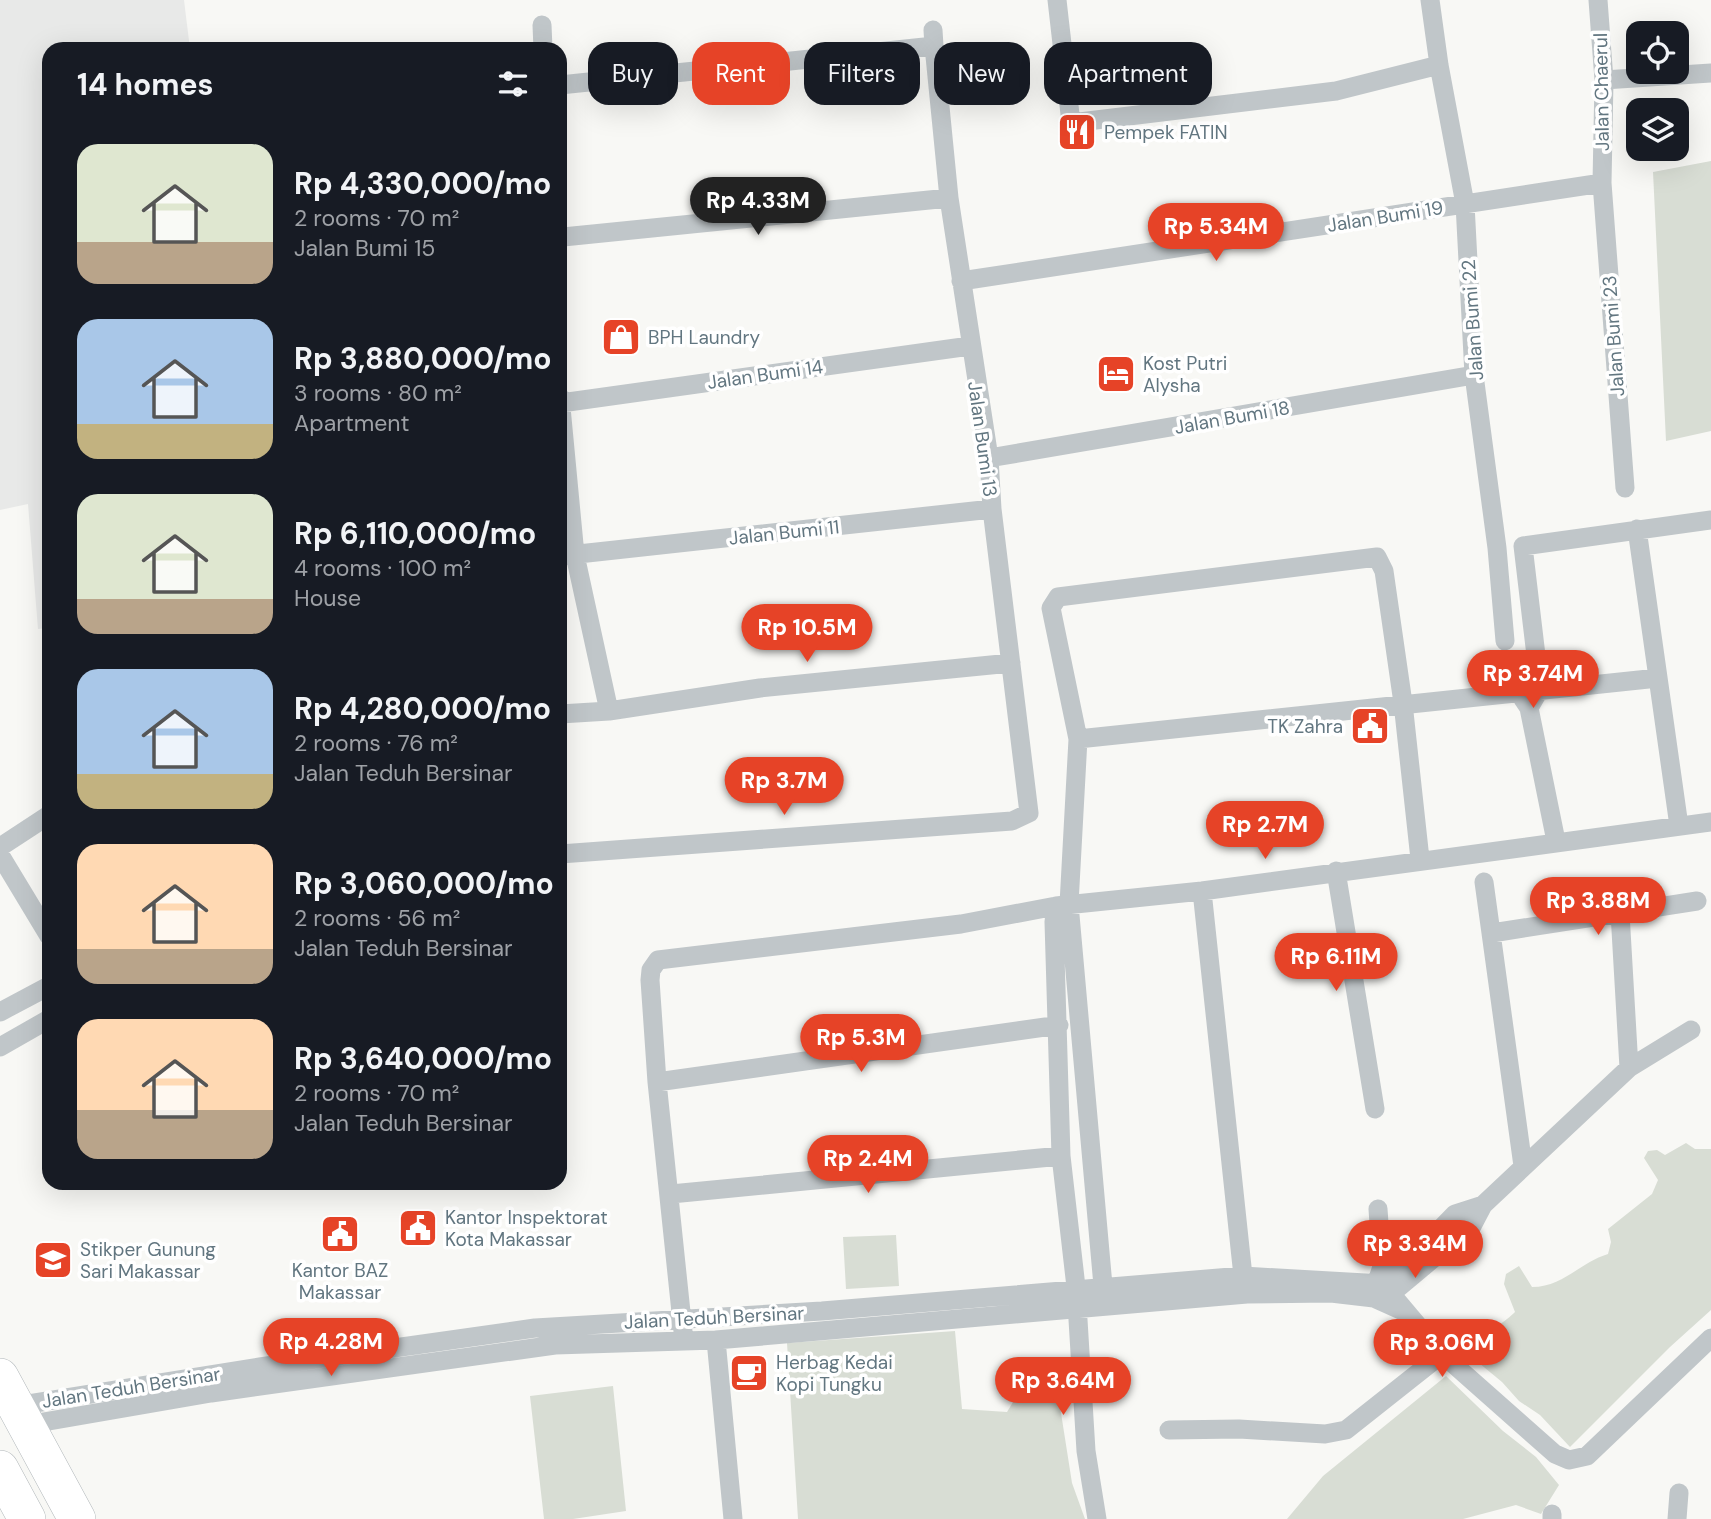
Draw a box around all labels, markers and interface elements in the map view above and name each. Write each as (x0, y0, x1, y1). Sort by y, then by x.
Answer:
map controls (1626, 21, 1689, 161)
button: locate (1626, 21, 1689, 84)
street label: Jalan Chaerul (1588, 33, 1615, 151)
chip: Buy (588, 42, 678, 105)
chip: Rent (692, 42, 790, 105)
chip: Filters (804, 42, 920, 105)
chip: New (934, 42, 1030, 105)
chip: Apartment (1044, 42, 1212, 105)
text: 14 homes (77, 65, 214, 104)
icon: filters (494, 65, 532, 103)
button: layers (1626, 98, 1689, 161)
restaurant icon: Pempek FATIN (1056, 111, 1098, 153)
place label: Pempek FATIN (1104, 120, 1228, 145)
text: Rp 4,330,000/mo (294, 164, 551, 203)
icon: home (133, 172, 217, 256)
pin: Rp 4.33M (686, 177, 830, 237)
text: Rp 4.33M (706, 185, 810, 215)
street label: Jalan Bumi 19 (1325, 195, 1445, 238)
text: 2 rooms · 70 m² (294, 203, 459, 233)
pin: Rp 5.34M (1144, 204, 1288, 263)
text: Rp 5.34M (1164, 211, 1268, 241)
text: Jalan Bumi 15 (294, 233, 435, 263)
street label: Jalan Bumi 22 (1456, 259, 1489, 381)
street label: Jalan Bumi 23 (1597, 275, 1630, 397)
shop icon: BPH Laundry (600, 316, 642, 358)
place label: BPH Laundry (648, 325, 761, 350)
text: Rp 3,880,000/mo (294, 339, 552, 378)
icon: home (133, 347, 217, 431)
place label: Kost Putri Alysha (1143, 351, 1227, 398)
hotel icon: Kost Putri Alysha (1095, 353, 1137, 395)
street label: Jalan Bumi 14 (706, 354, 825, 395)
text: 3 rooms · 80 m² (294, 378, 462, 408)
street label: Jalan Bumi 13 (962, 380, 1003, 498)
street label: Jalan Bumi 18 (1172, 395, 1292, 440)
text: Apartment (294, 408, 409, 438)
text: Rp 6,110,000/mo (294, 514, 536, 553)
street label: Jalan Bumi 11 (727, 514, 841, 551)
icon: home (133, 522, 217, 606)
text: 4 rooms · 100 m² (294, 553, 471, 583)
text: House (294, 583, 361, 613)
pin: Rp 10.5M (735, 604, 879, 664)
text: Rp 10.5M (757, 612, 857, 642)
pin: Rp 3.74M (1461, 650, 1605, 710)
text: Rp 3.74M (1483, 658, 1583, 688)
text: Rp 4,280,000/mo (294, 689, 551, 728)
icon: home (133, 697, 217, 781)
public building icon: TK Zahra (1349, 705, 1391, 747)
place label: TK Zahra (1267, 714, 1343, 739)
text: 2 rooms · 76 m² (294, 728, 458, 758)
text: Jalan Teduh Bersinar (294, 758, 513, 788)
pin: Rp 3.7M (719, 758, 849, 817)
text: Rp 3.7M (741, 765, 827, 795)
pin: Rp 2.7M (1200, 802, 1330, 861)
text: Rp 2.7M (1222, 809, 1308, 839)
text: Rp 3,060,000/mo (294, 864, 554, 903)
icon: home (133, 872, 217, 956)
pin: Rp 3.88M (1526, 878, 1670, 937)
text: Rp 3.88M (1546, 885, 1650, 915)
text: 2 rooms · 56 m² (294, 903, 460, 933)
text: Jalan Teduh Bersinar (294, 933, 513, 963)
pin: Rp 6.11M (1264, 934, 1408, 993)
text: Rp 6.11M (1291, 941, 1381, 971)
pin: Rp 5.3M (796, 1014, 926, 1074)
text: Rp 5.3M (816, 1022, 906, 1052)
text: Rp 3,640,000/mo (294, 1039, 552, 1078)
icon: home (133, 1047, 217, 1131)
text: 2 rooms · 70 m² (294, 1078, 459, 1108)
text: Jalan Teduh Bersinar (294, 1108, 513, 1138)
pin: Rp 2.4M (803, 1136, 933, 1195)
text: Rp 2.4M (823, 1143, 913, 1173)
place label: Kantor Inspektorat Kota Makassar (445, 1205, 608, 1252)
public building icon: Kantor Inspektorat Kota Makassar (397, 1207, 439, 1249)
public building icon: Kantor BAZ Makassar (319, 1213, 361, 1255)
pin: Rp 3.34M (1343, 1220, 1487, 1280)
text: Rp 3.34M (1363, 1228, 1467, 1258)
place label: Stikper Gunung Sari Makassar (80, 1237, 216, 1284)
school or university icon: Stikper Gunung Sari Makassar (32, 1239, 74, 1281)
place label: Kantor BAZ Makassar (292, 1258, 388, 1305)
street label: Jalan Teduh Bersinar (623, 1300, 805, 1335)
pin: Rp 4.28M (259, 1318, 403, 1378)
pin: Rp 3.06M (1370, 1320, 1514, 1379)
text: Rp 4.28M (279, 1326, 383, 1356)
text: Rp 3.06M (1390, 1327, 1494, 1357)
place label: Herbag Kedai Kopi Tungku (776, 1350, 893, 1397)
cafe icon: Herbag Kedai Kopi Tungku (728, 1352, 770, 1394)
pin: Rp 3.64M (991, 1358, 1135, 1417)
street label: Jalan Teduh Bersinar (40, 1361, 222, 1414)
text: Rp 3.64M (1011, 1365, 1115, 1395)

